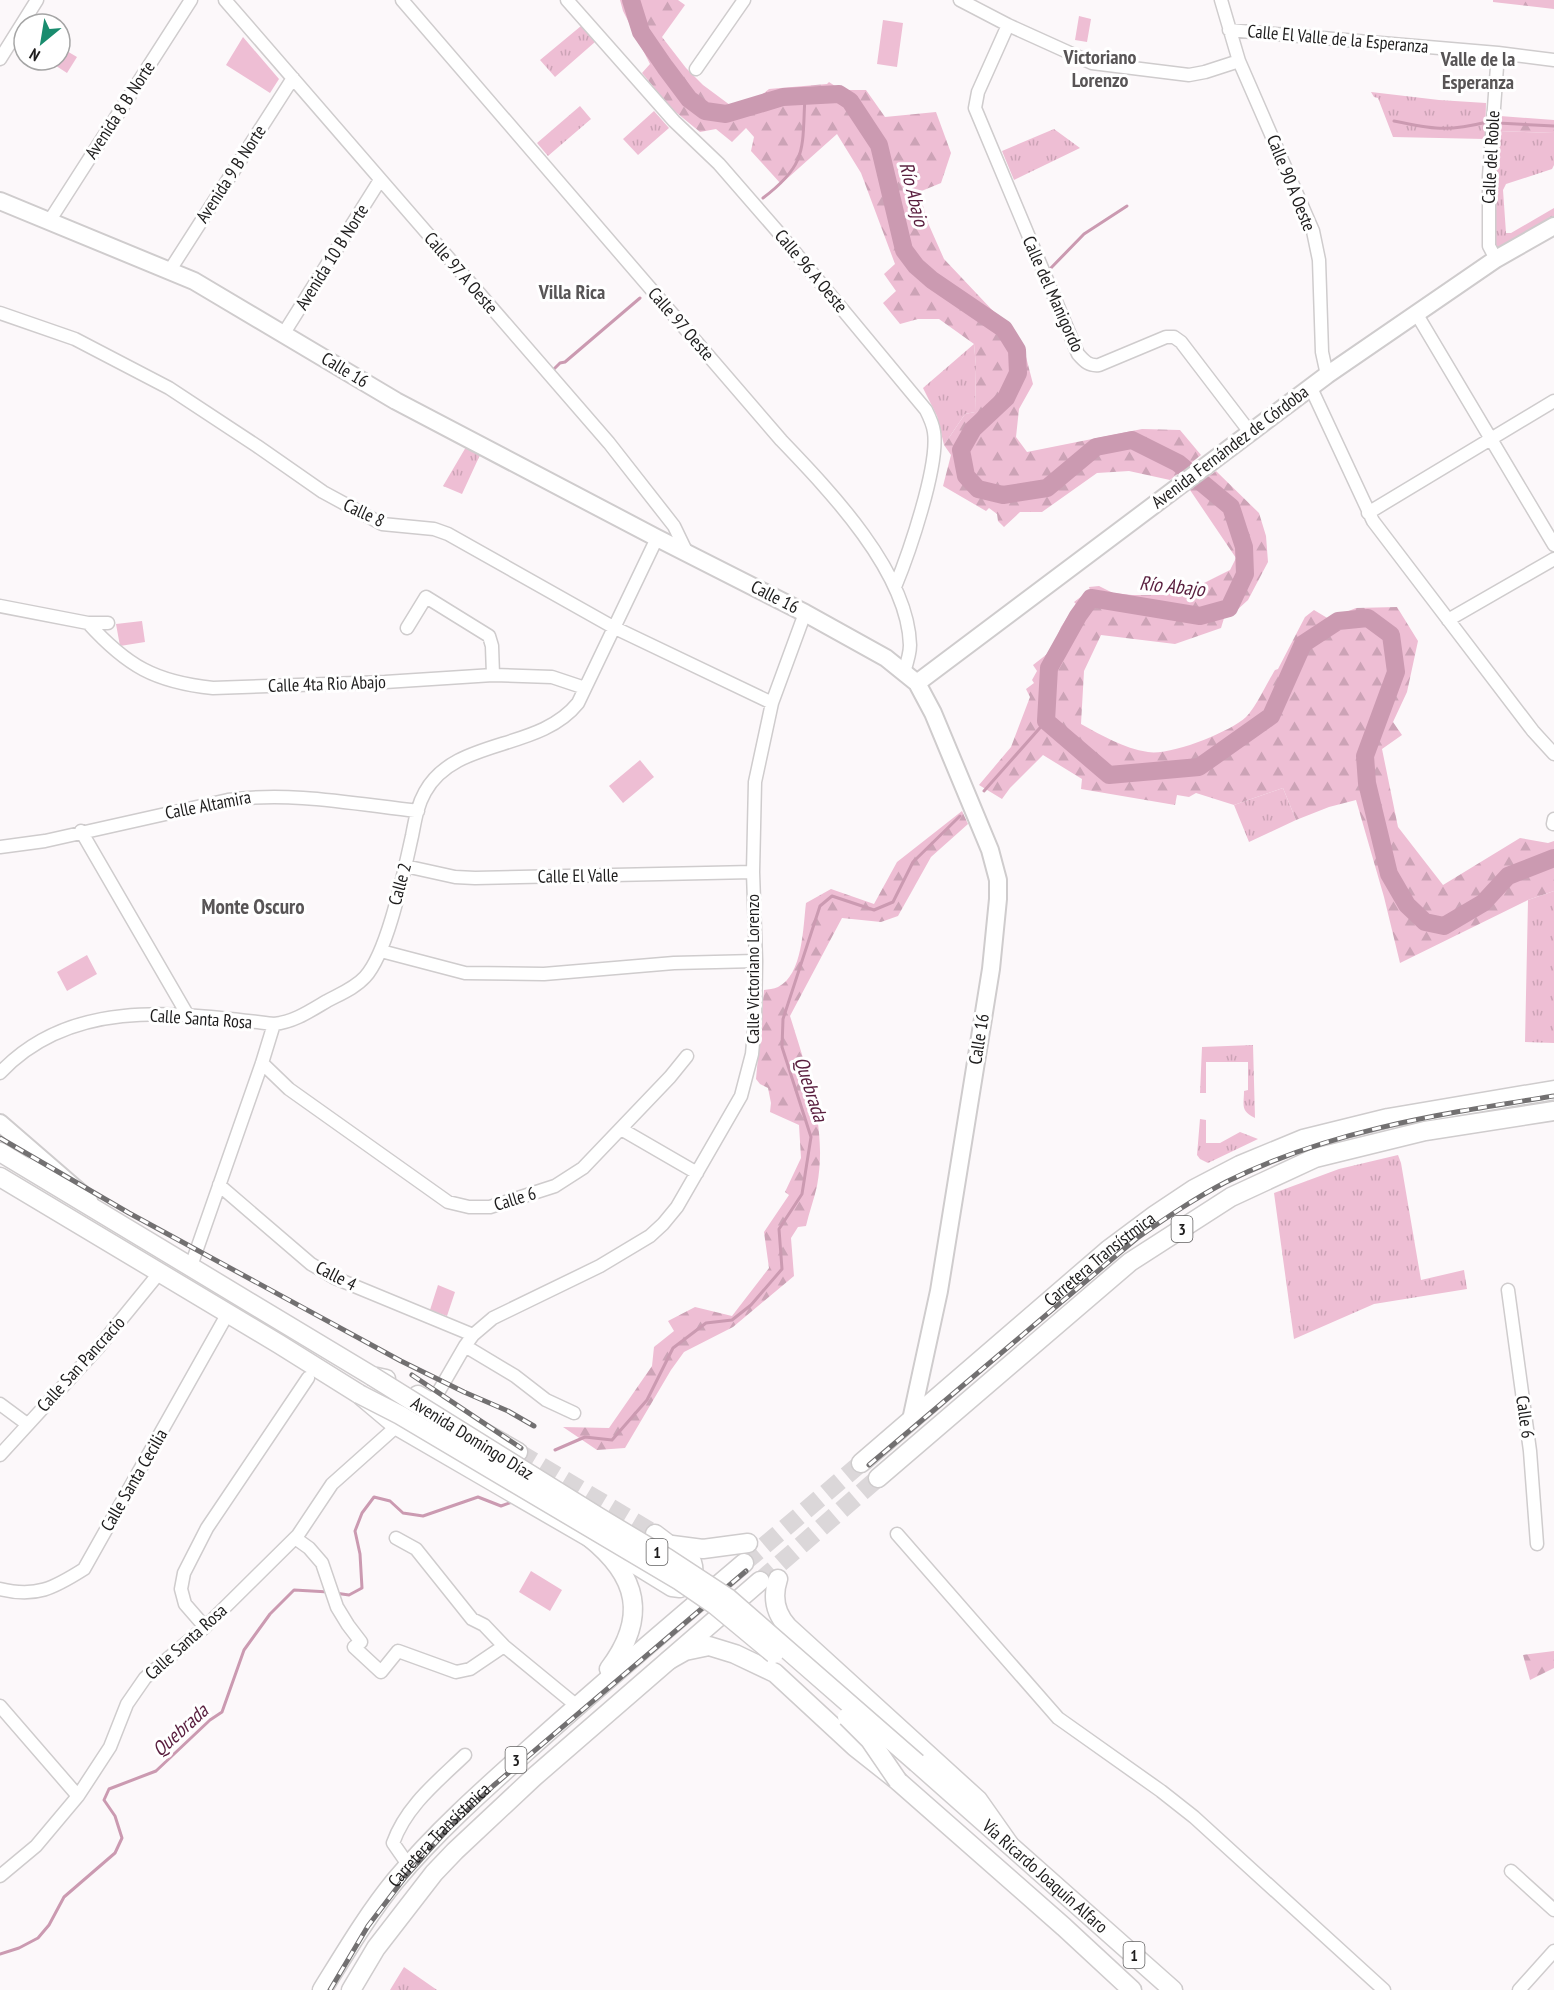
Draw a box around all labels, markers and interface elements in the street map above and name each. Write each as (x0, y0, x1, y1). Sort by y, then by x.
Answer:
north arrow (12, 12, 72, 72)
street label: Calle El Valle de la Esperanza (1247, 19, 1430, 58)
text: N (26, 44, 43, 66)
district label: Victoriano Lorenzo (1063, 44, 1136, 93)
district label: Valle de la Esperanza (1440, 46, 1515, 95)
street label: Avenida 8 B Norte (79, 56, 160, 163)
street label: Calle del Roble (1477, 110, 1504, 204)
street label: Avenida 9 B Norte (190, 120, 271, 227)
street label: Calle 90 A Oeste (1262, 131, 1321, 234)
water label: Río Abajo (893, 159, 935, 230)
street label: Avenida 10 B Norte (290, 200, 373, 314)
street label: Calle 96 A Oeste (770, 224, 853, 317)
street label: Calle 97 A Oeste (420, 227, 503, 318)
street label: Calle del Manigordo (1018, 232, 1089, 356)
district label: Villa Rica (538, 279, 605, 305)
street label: Calle 97 Oeste (643, 282, 719, 365)
street label: Calle 16 (317, 347, 373, 393)
street label: Avenida Fernández de Córdoba (1147, 380, 1313, 513)
street label: Calle 8 (340, 493, 389, 532)
water label: Río Abajo (1138, 570, 1207, 602)
street label: Calle 16 (747, 575, 803, 618)
street label: Calle 4ta Rio Abajo (268, 670, 386, 697)
street label: Calle Altamira (163, 785, 253, 824)
street label: Calle 2 (383, 860, 416, 908)
street label: Calle El Valle (537, 863, 619, 888)
district label: Monte Oscuro (201, 893, 305, 920)
street label: Calle Victoriano Lorenzo (741, 894, 764, 1044)
street label: Calle Santa Rosa (149, 1003, 253, 1034)
street label: Calle 16 (963, 1012, 994, 1066)
water label: Quebrada (788, 1053, 834, 1126)
street label: Calle 6 (491, 1181, 539, 1216)
street label: Carretera Transístmica (1039, 1207, 1160, 1311)
road number: 3 (1172, 1216, 1192, 1242)
street label: Calle 4 (312, 1256, 361, 1296)
street label: Calle San Pancracio (32, 1311, 130, 1416)
street label: Avenida Domingo Díaz (407, 1391, 538, 1485)
street label: Calle 6 (1511, 1394, 1540, 1440)
street label: Calle Santa Cecilia (95, 1425, 172, 1535)
road number: 1 (646, 1539, 668, 1565)
street label: Calle Santa Rosa (140, 1599, 231, 1685)
water label: Quebrada (146, 1697, 214, 1762)
road number: 3 (506, 1747, 526, 1773)
street label: Carretera Transístmica (383, 1778, 495, 1892)
street label: Vía Ricardo Joaquín Alfaro (977, 1814, 1113, 1938)
road number: 1 (1124, 1942, 1144, 1968)

